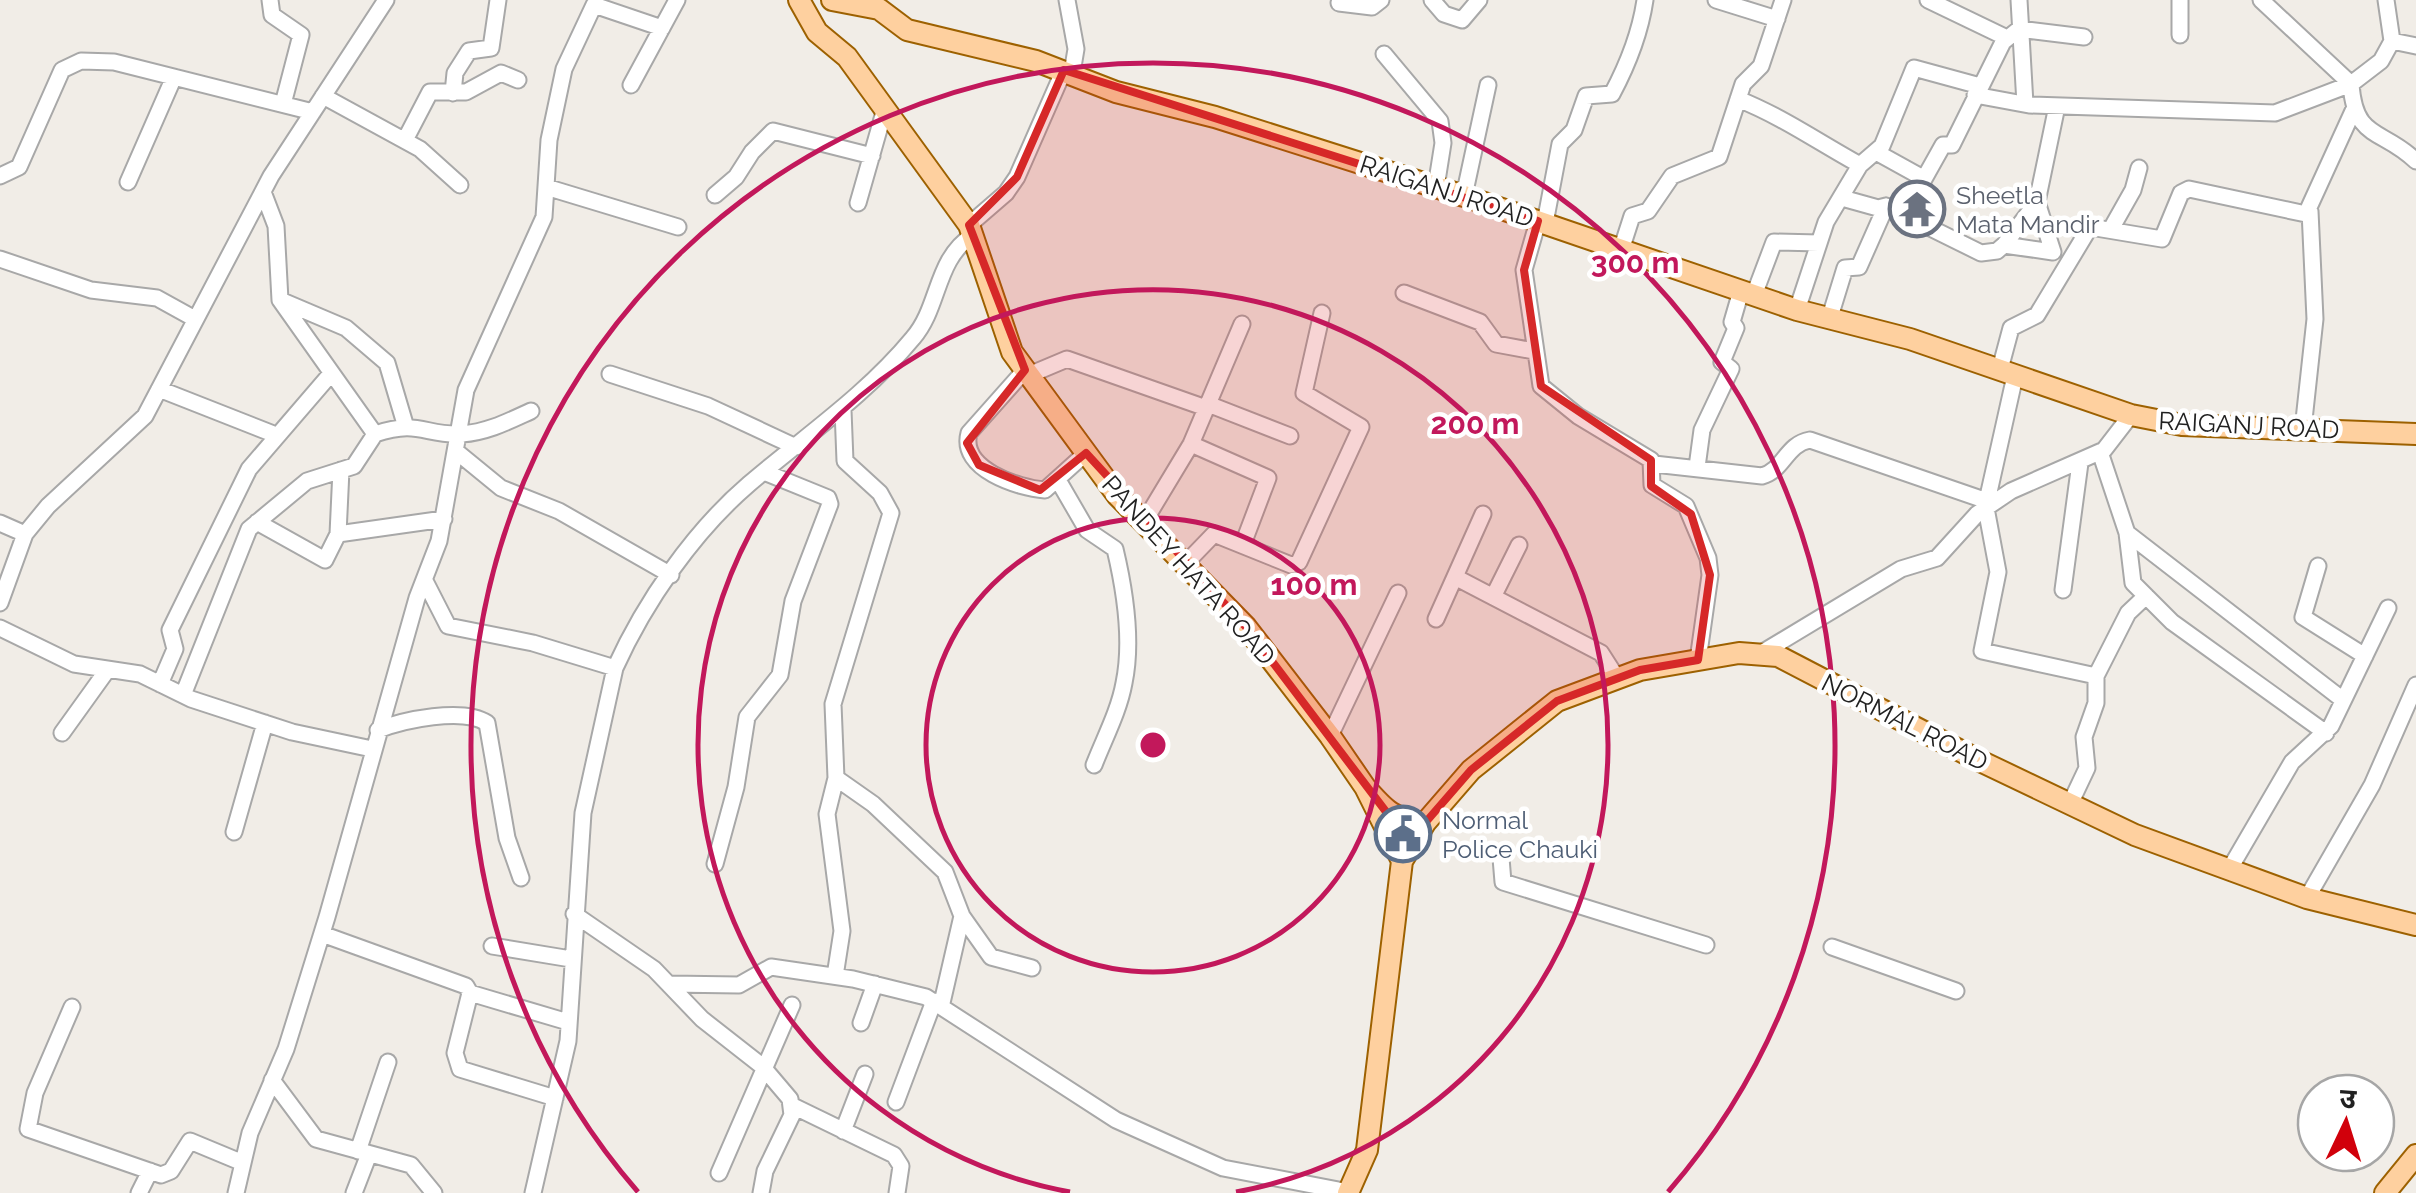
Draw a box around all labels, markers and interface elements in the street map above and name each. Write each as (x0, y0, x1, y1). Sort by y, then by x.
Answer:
street label: RAIGANJ ROAD (1356, 149, 1538, 233)
temple icon: Sheetla Mata Mandir (1887, 179, 1947, 239)
place label: Sheetla Mata Mandir (1956, 180, 2100, 239)
text: 300 m (1591, 245, 1679, 280)
street label: RAIGANJ ROAD (2158, 405, 2340, 445)
text: 200 m (1431, 406, 1519, 441)
street label: PANDEY HATA ROAD (1096, 469, 1282, 671)
text: 100 m (1271, 567, 1357, 602)
street label: NORMAL ROAD (1817, 667, 1993, 777)
centre of rings (1135, 727, 1171, 763)
public building icon: Normal Police Chauki (1373, 804, 1433, 864)
place label: Normal Police Chauki (1442, 805, 1598, 864)
north arrow (2296, 1073, 2396, 1173)
text: उ (2338, 1082, 2358, 1116)

